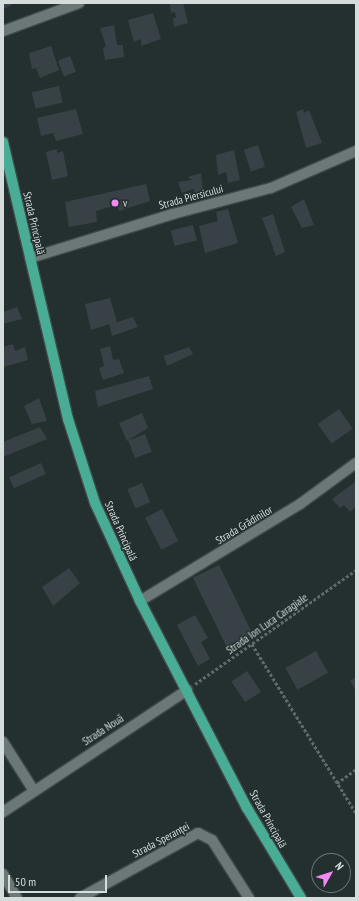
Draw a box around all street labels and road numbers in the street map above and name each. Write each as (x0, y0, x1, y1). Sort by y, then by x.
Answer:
street label: Strada Piersicului (157, 182, 225, 212)
street label: Strada Principală (20, 190, 48, 256)
street label: Strada Principală (102, 499, 140, 563)
street label: Strada Grădinilor (213, 503, 275, 547)
street label: Strada Ion Luca Caragiale (224, 591, 310, 657)
street label: Strada Nouă (80, 712, 126, 748)
street label: Strada Principală (247, 788, 289, 850)
street label: Strada Speranței (130, 819, 192, 861)

